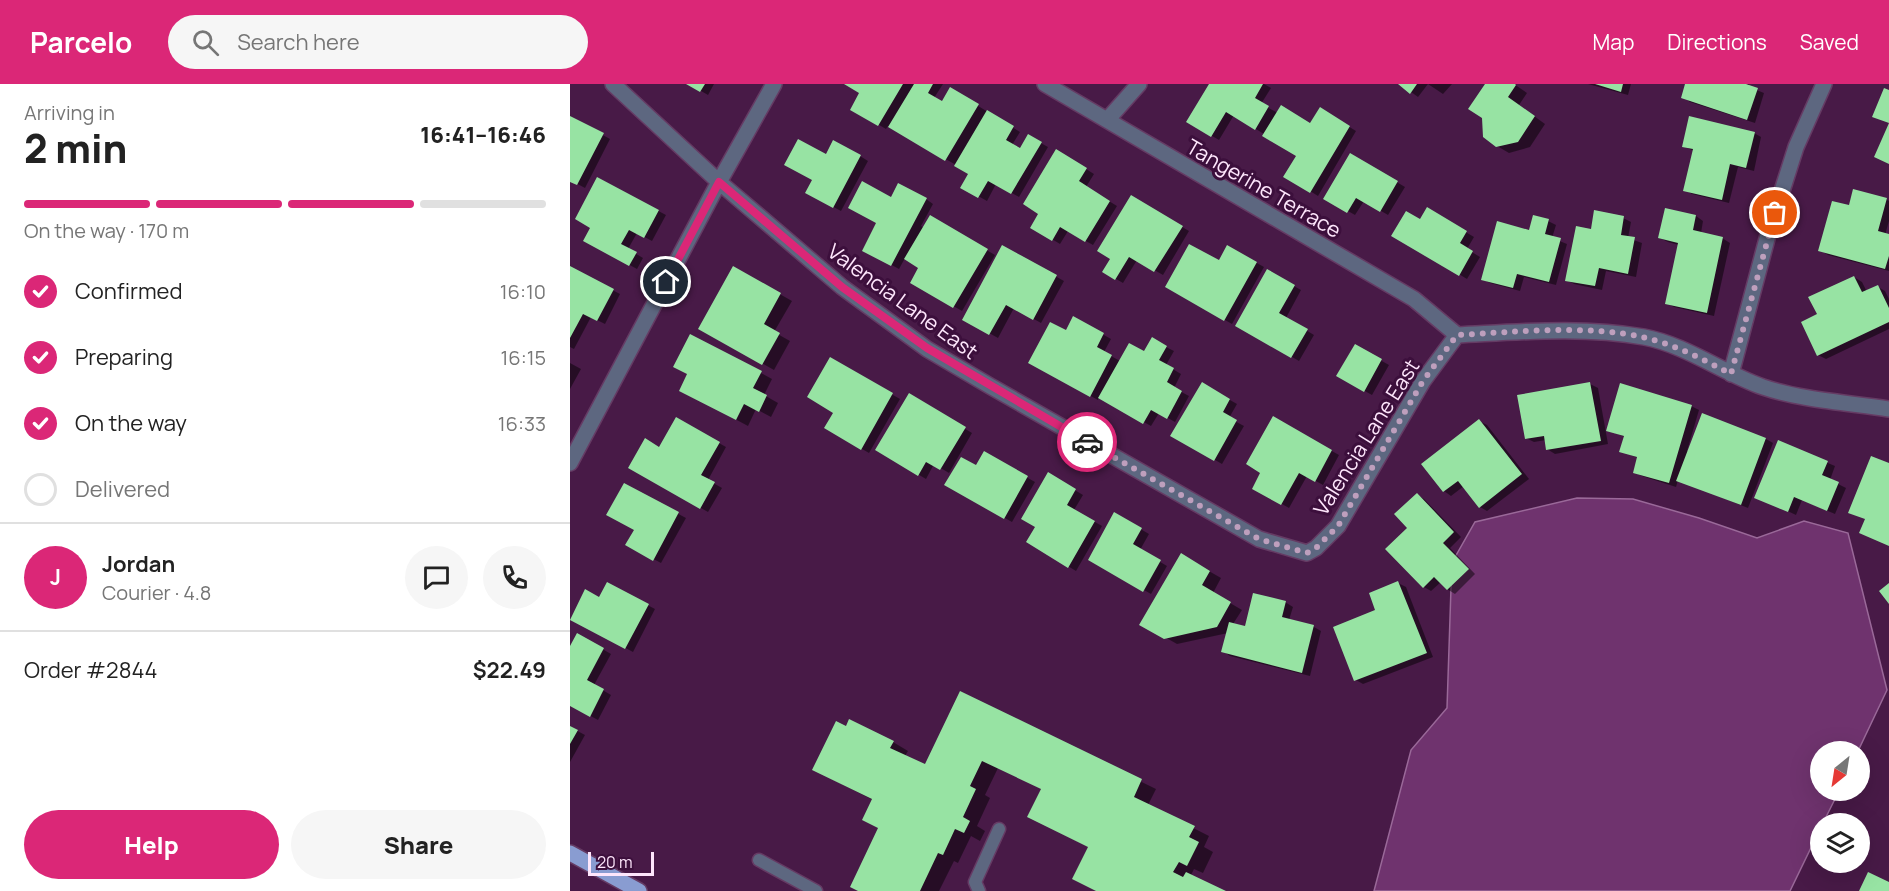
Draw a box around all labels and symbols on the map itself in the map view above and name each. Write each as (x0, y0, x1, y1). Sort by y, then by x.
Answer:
street label: Tangerine Terrace (1182, 132, 1346, 244)
pin (1749, 187, 1800, 238)
street label: Valencia Lane East (822, 237, 984, 365)
pin (640, 256, 691, 307)
street label: Valencia Lane East (1307, 354, 1425, 520)
courier (1057, 412, 1117, 472)
north arrow (1810, 741, 1870, 801)
scale bar (588, 849, 654, 876)

